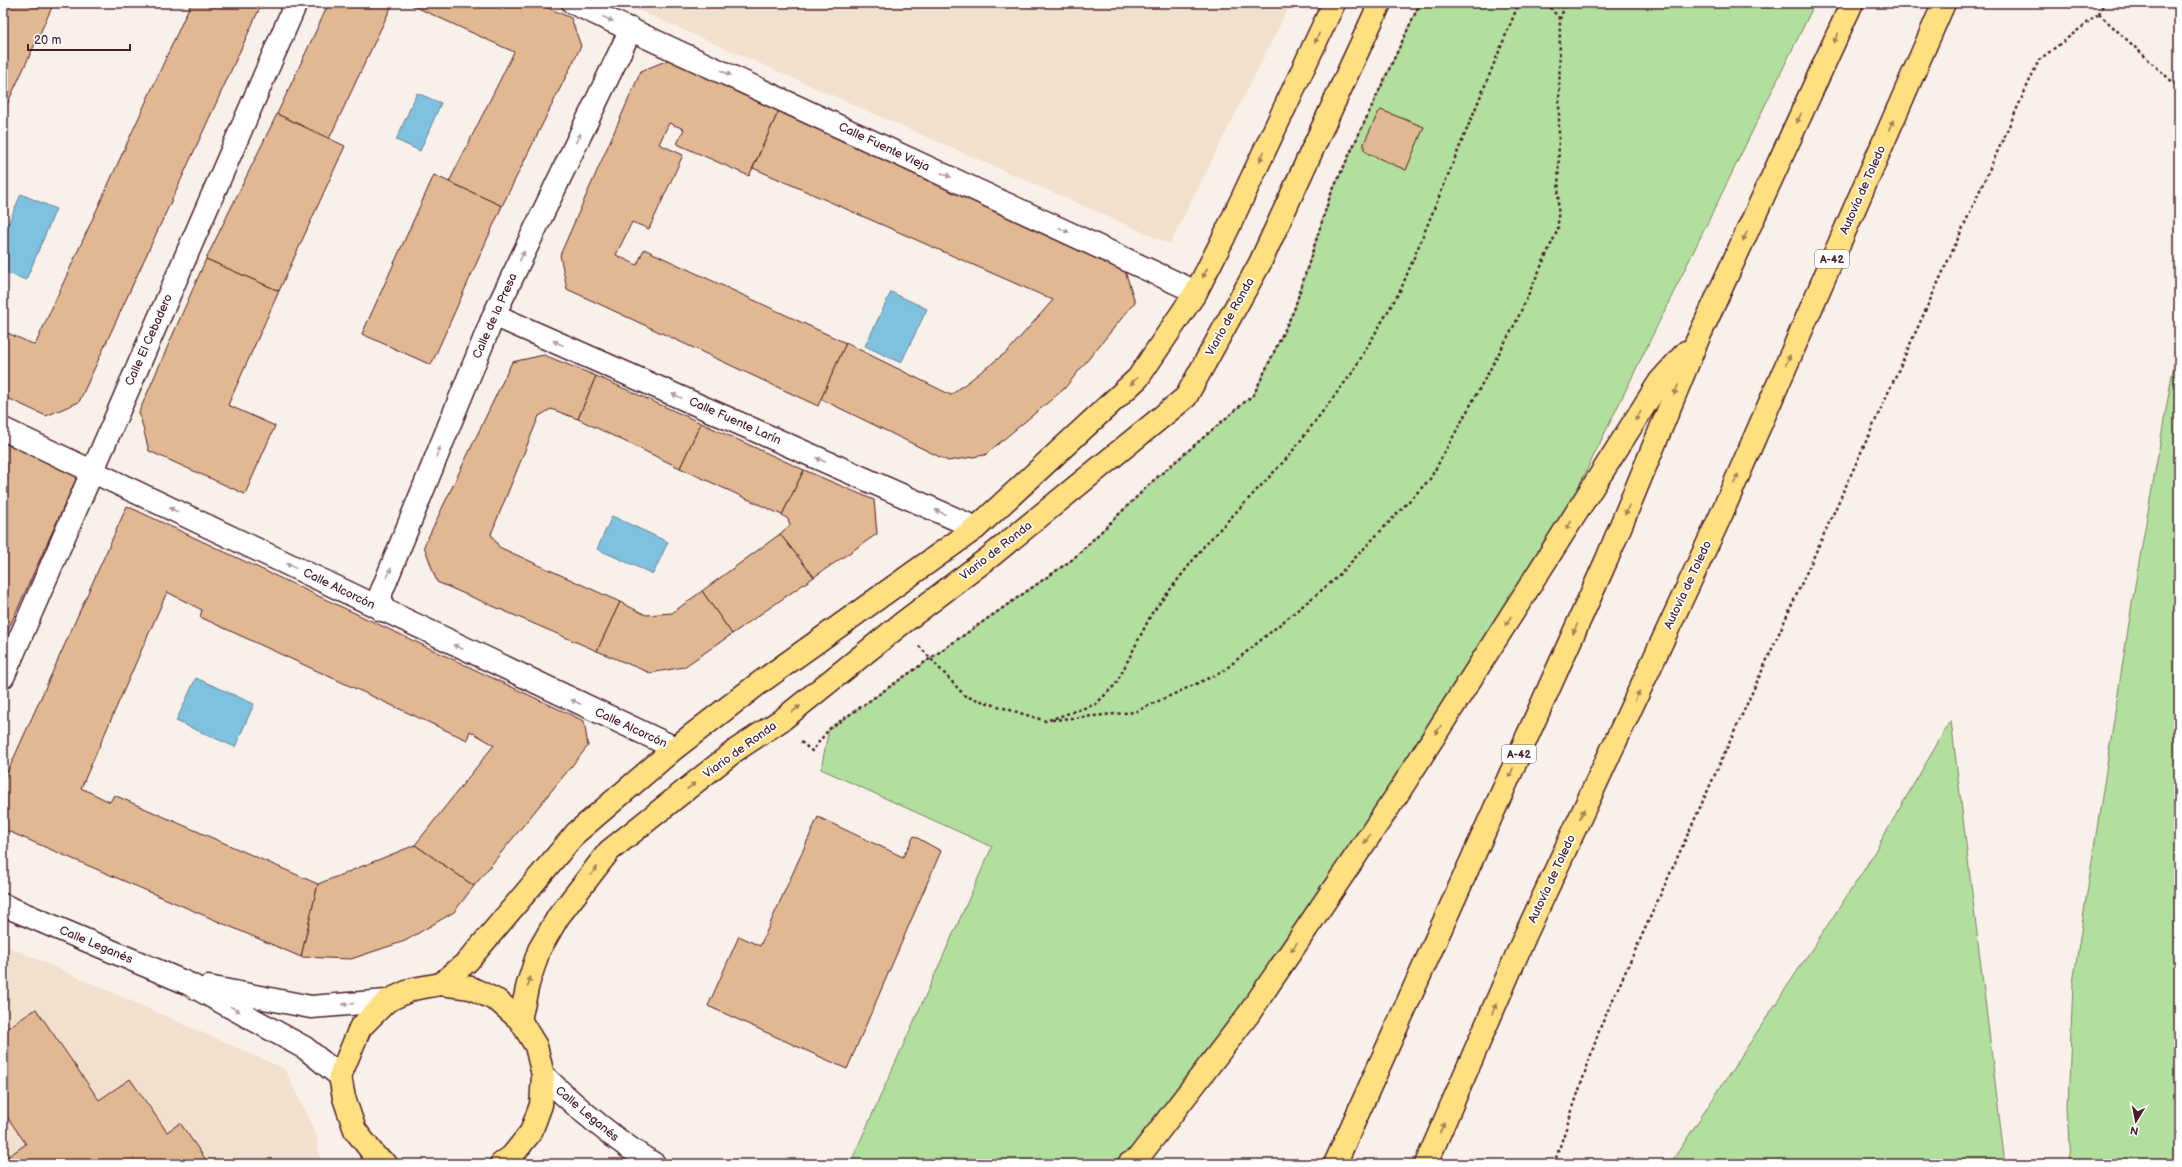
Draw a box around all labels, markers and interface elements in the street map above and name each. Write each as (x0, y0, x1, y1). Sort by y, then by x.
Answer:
one-way arrow (603, 16, 614, 22)
scale bar (28, 26, 130, 52)
text: 20 m (34, 33, 61, 48)
one-way arrow (1314, 33, 1320, 44)
one-way arrow (1833, 33, 1839, 44)
one-way arrow (721, 70, 732, 76)
one-way arrow (1796, 112, 1802, 123)
street label: Calle Fuente Vieja (836, 119, 932, 175)
one-way arrow (1888, 120, 1894, 131)
one-way arrow (575, 133, 582, 144)
street label: Autovía de Toledo (1837, 143, 1889, 237)
one-way arrow (1259, 150, 1265, 162)
one-way arrow (940, 172, 951, 178)
one-way arrow (1058, 227, 1069, 233)
one-way arrow (1742, 230, 1748, 241)
one-way arrow (519, 250, 525, 261)
road number: A-42 (1815, 250, 1849, 268)
one-way arrow (1202, 267, 1209, 279)
street label: Calle de la Presa (469, 271, 521, 361)
street label: Viario de Ronda (1202, 275, 1258, 359)
street label: Calle El Cebadero (122, 292, 176, 388)
one-way arrow (552, 340, 564, 346)
one-way arrow (1786, 353, 1792, 365)
one-way arrow (1129, 376, 1139, 386)
one-way arrow (1673, 384, 1679, 396)
one-way arrow (671, 393, 682, 399)
street label: Calle Fuente Larín (686, 394, 784, 448)
one-way arrow (1635, 410, 1642, 421)
one-way arrow (435, 447, 441, 458)
one-way arrow (816, 457, 827, 463)
one-way arrow (1734, 472, 1740, 484)
one-way arrow (1624, 505, 1630, 516)
one-way arrow (168, 507, 179, 513)
one-way arrow (935, 509, 946, 515)
street label: Viario de Ronda (957, 518, 1035, 584)
one-way arrow (1565, 519, 1572, 531)
street label: Autovía de Toledo (1661, 538, 1715, 632)
one-way arrow (285, 563, 296, 569)
street label: Calle Alcorcón (301, 565, 378, 613)
one-way arrow (386, 567, 392, 578)
one-way arrow (1504, 616, 1512, 626)
one-way arrow (1572, 624, 1578, 635)
one-way arrow (453, 644, 464, 650)
one-way arrow (1634, 691, 1640, 702)
one-way arrow (570, 699, 582, 705)
one-way arrow (790, 704, 801, 713)
street label: Calle Alcorcón (592, 705, 670, 751)
street label: Viario de Ronda (700, 718, 780, 782)
one-way arrow (1434, 725, 1442, 736)
road number: A-42 (1502, 745, 1536, 763)
one-way arrow (1507, 768, 1513, 780)
one-way arrow (685, 781, 696, 790)
one-way arrow (1579, 808, 1585, 820)
street label: Autovía de Toledo (1525, 832, 1579, 926)
one-way arrow (1363, 834, 1371, 844)
one-way arrow (589, 866, 598, 877)
street label: Calle Leganés (57, 923, 135, 967)
one-way arrow (1290, 942, 1298, 952)
one-way arrow (526, 976, 532, 988)
one-way arrow (342, 1001, 354, 1008)
one-way arrow (1490, 1003, 1497, 1015)
one-way arrow (230, 1006, 241, 1013)
street label: Calle Leganés (552, 1083, 622, 1145)
north arrow (2116, 1101, 2156, 1141)
one-way arrow (1439, 1123, 1445, 1134)
text: N (2129, 1123, 2140, 1137)

